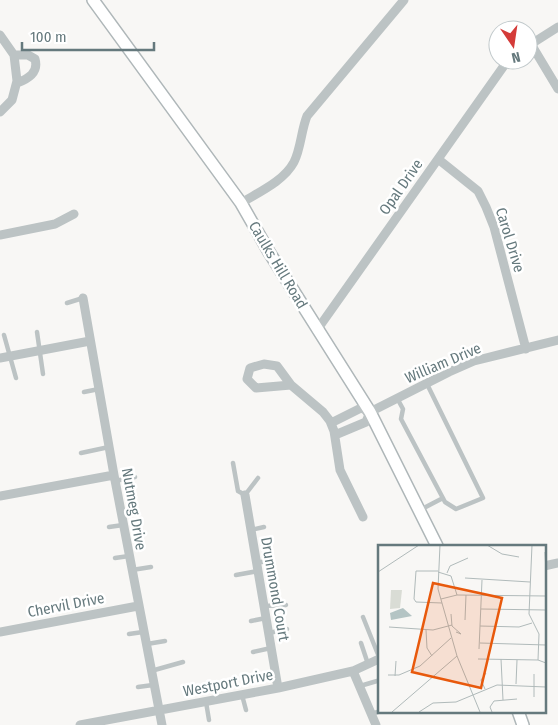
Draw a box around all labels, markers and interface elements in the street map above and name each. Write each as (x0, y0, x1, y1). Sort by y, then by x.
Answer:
scale bar (22, 20, 155, 52)
north arrow (488, 20, 538, 70)
text: 100 m (30, 28, 67, 46)
text: N (510, 48, 522, 66)
street label: Opal Drive (375, 156, 427, 218)
street label: Carol Drive (492, 205, 528, 275)
street label: Caulks Hill Road (245, 218, 311, 312)
street label: William Drive (402, 339, 484, 387)
street label: Nutmeg Drive (118, 466, 150, 552)
street label: Drummond Court (257, 536, 293, 643)
inset map (378, 545, 546, 712)
street label: Chervil Drive (26, 589, 106, 621)
street label: Westport Drive (182, 665, 274, 701)

